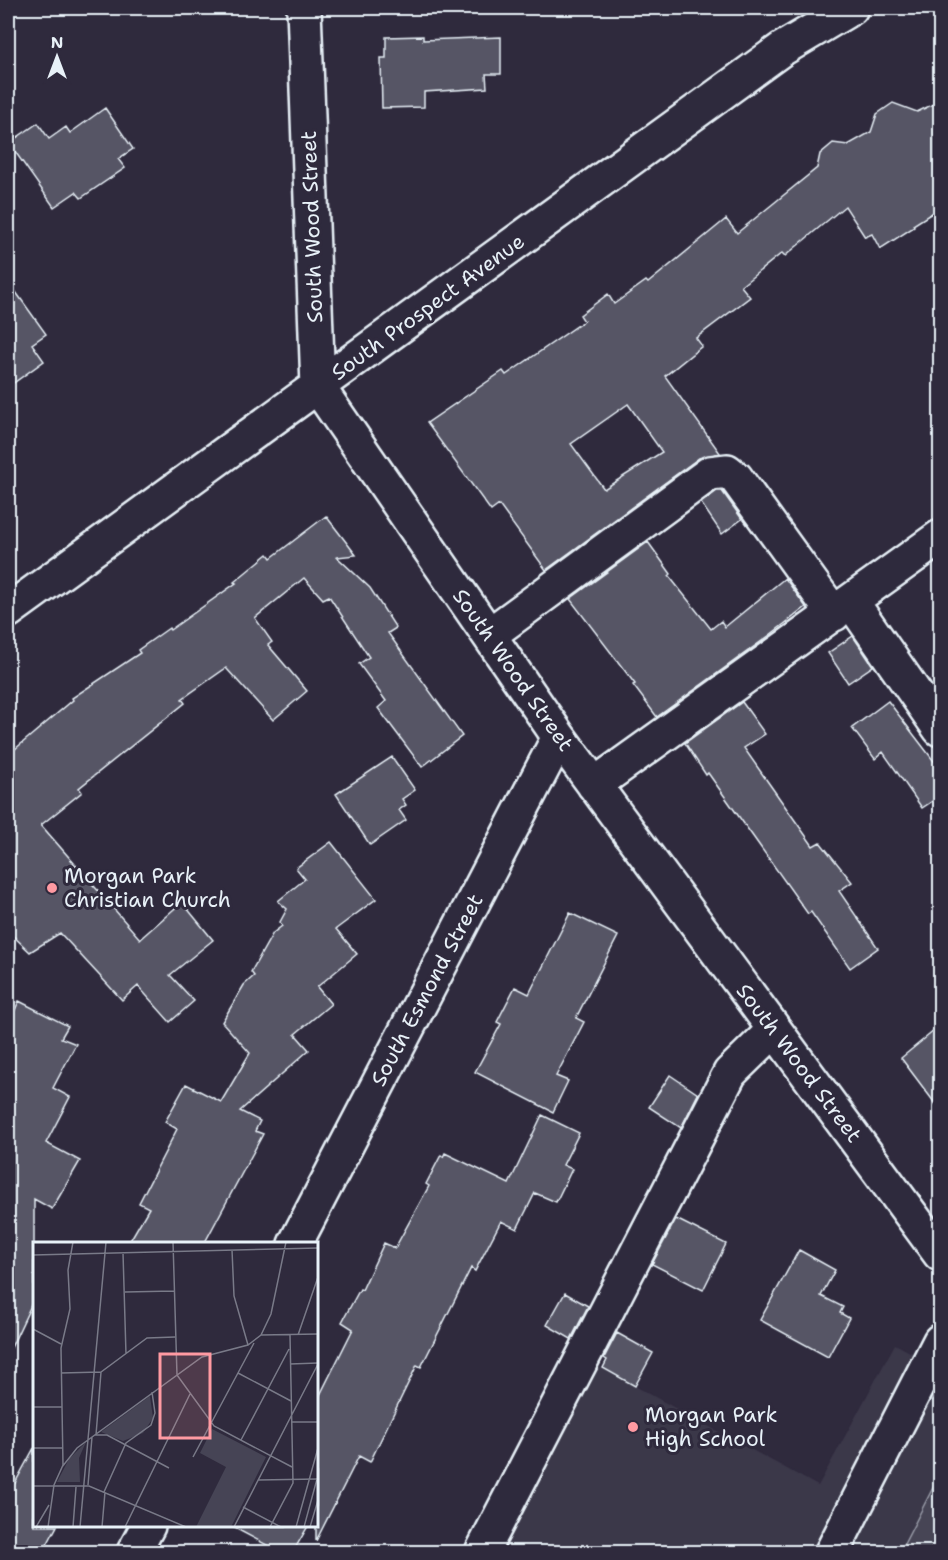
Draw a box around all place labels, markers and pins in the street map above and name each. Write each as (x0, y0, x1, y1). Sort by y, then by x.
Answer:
place label: Morgan Park Christian Church (64, 862, 231, 914)
marker: Morgan Park Christian Church (45, 881, 59, 895)
place label: Morgan Park High School (645, 1401, 777, 1453)
marker: Morgan Park High School (626, 1420, 640, 1434)

